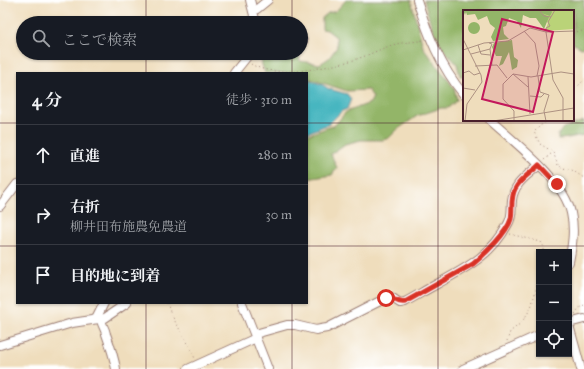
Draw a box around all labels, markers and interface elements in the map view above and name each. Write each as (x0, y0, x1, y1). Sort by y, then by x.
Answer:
inset map (463, 10, 574, 121)
search box (16, 16, 308, 60)
icon: search (30, 27, 52, 49)
text: ここで検索 (62, 31, 137, 49)
text: 4 分 (32, 90, 62, 111)
text: 徒歩 · 310 m (226, 92, 292, 108)
icon: ahead (32, 144, 54, 166)
text: 直進 (70, 147, 100, 165)
text: 280 m (257, 147, 292, 163)
route end (548, 175, 566, 193)
text: 右折 (70, 198, 100, 216)
icon: right (32, 204, 54, 226)
text: 30 m (266, 207, 292, 223)
text: 柳井田布施農免農道 (70, 219, 187, 235)
map controls (536, 249, 572, 357)
button: + (536, 249, 572, 285)
icon: arrive (32, 264, 54, 286)
text: 目的地に到着 (70, 267, 160, 285)
button: − (536, 285, 572, 321)
route start (377, 289, 395, 307)
button: locate (536, 321, 572, 357)

